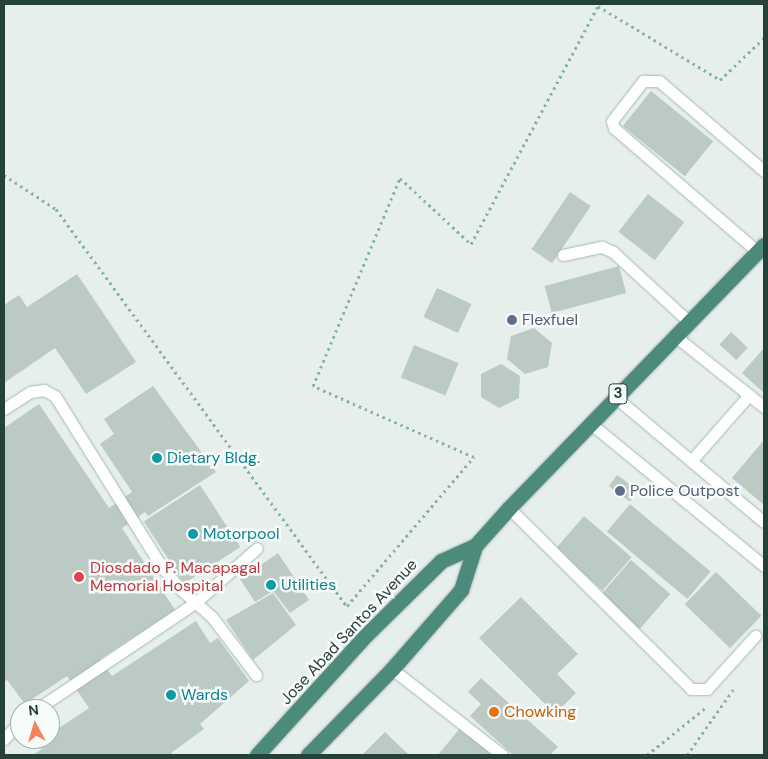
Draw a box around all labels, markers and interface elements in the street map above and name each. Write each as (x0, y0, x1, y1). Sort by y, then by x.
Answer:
place label: Flexfuel (522, 310, 578, 330)
marker: Flexfuel (506, 314, 518, 326)
road number: 3 (608, 382, 628, 406)
place label: Dietary Bldg. (167, 448, 260, 468)
marker: Dietary Bldg. (151, 452, 163, 464)
place label: Police Outpost (630, 481, 739, 501)
marker: Police Outpost (614, 485, 626, 497)
place label: Motorpool (203, 524, 280, 544)
marker: Motorpool (187, 528, 199, 540)
street label: Jose Abad Santos Avenue (277, 555, 421, 709)
place label: Diosdado P. Macapagal Memorial Hospital (90, 558, 260, 596)
marker: Diosdado P. Macapagal Memorial Hospital (72, 570, 86, 584)
place label: Utilities (281, 575, 336, 595)
marker: Utilities (265, 579, 277, 591)
place label: Wards (181, 685, 228, 705)
marker: Wards (165, 689, 177, 701)
north arrow (10, 699, 60, 749)
text: N (28, 701, 40, 720)
place label: Chowking (504, 702, 576, 722)
marker: Chowking (488, 706, 500, 718)

